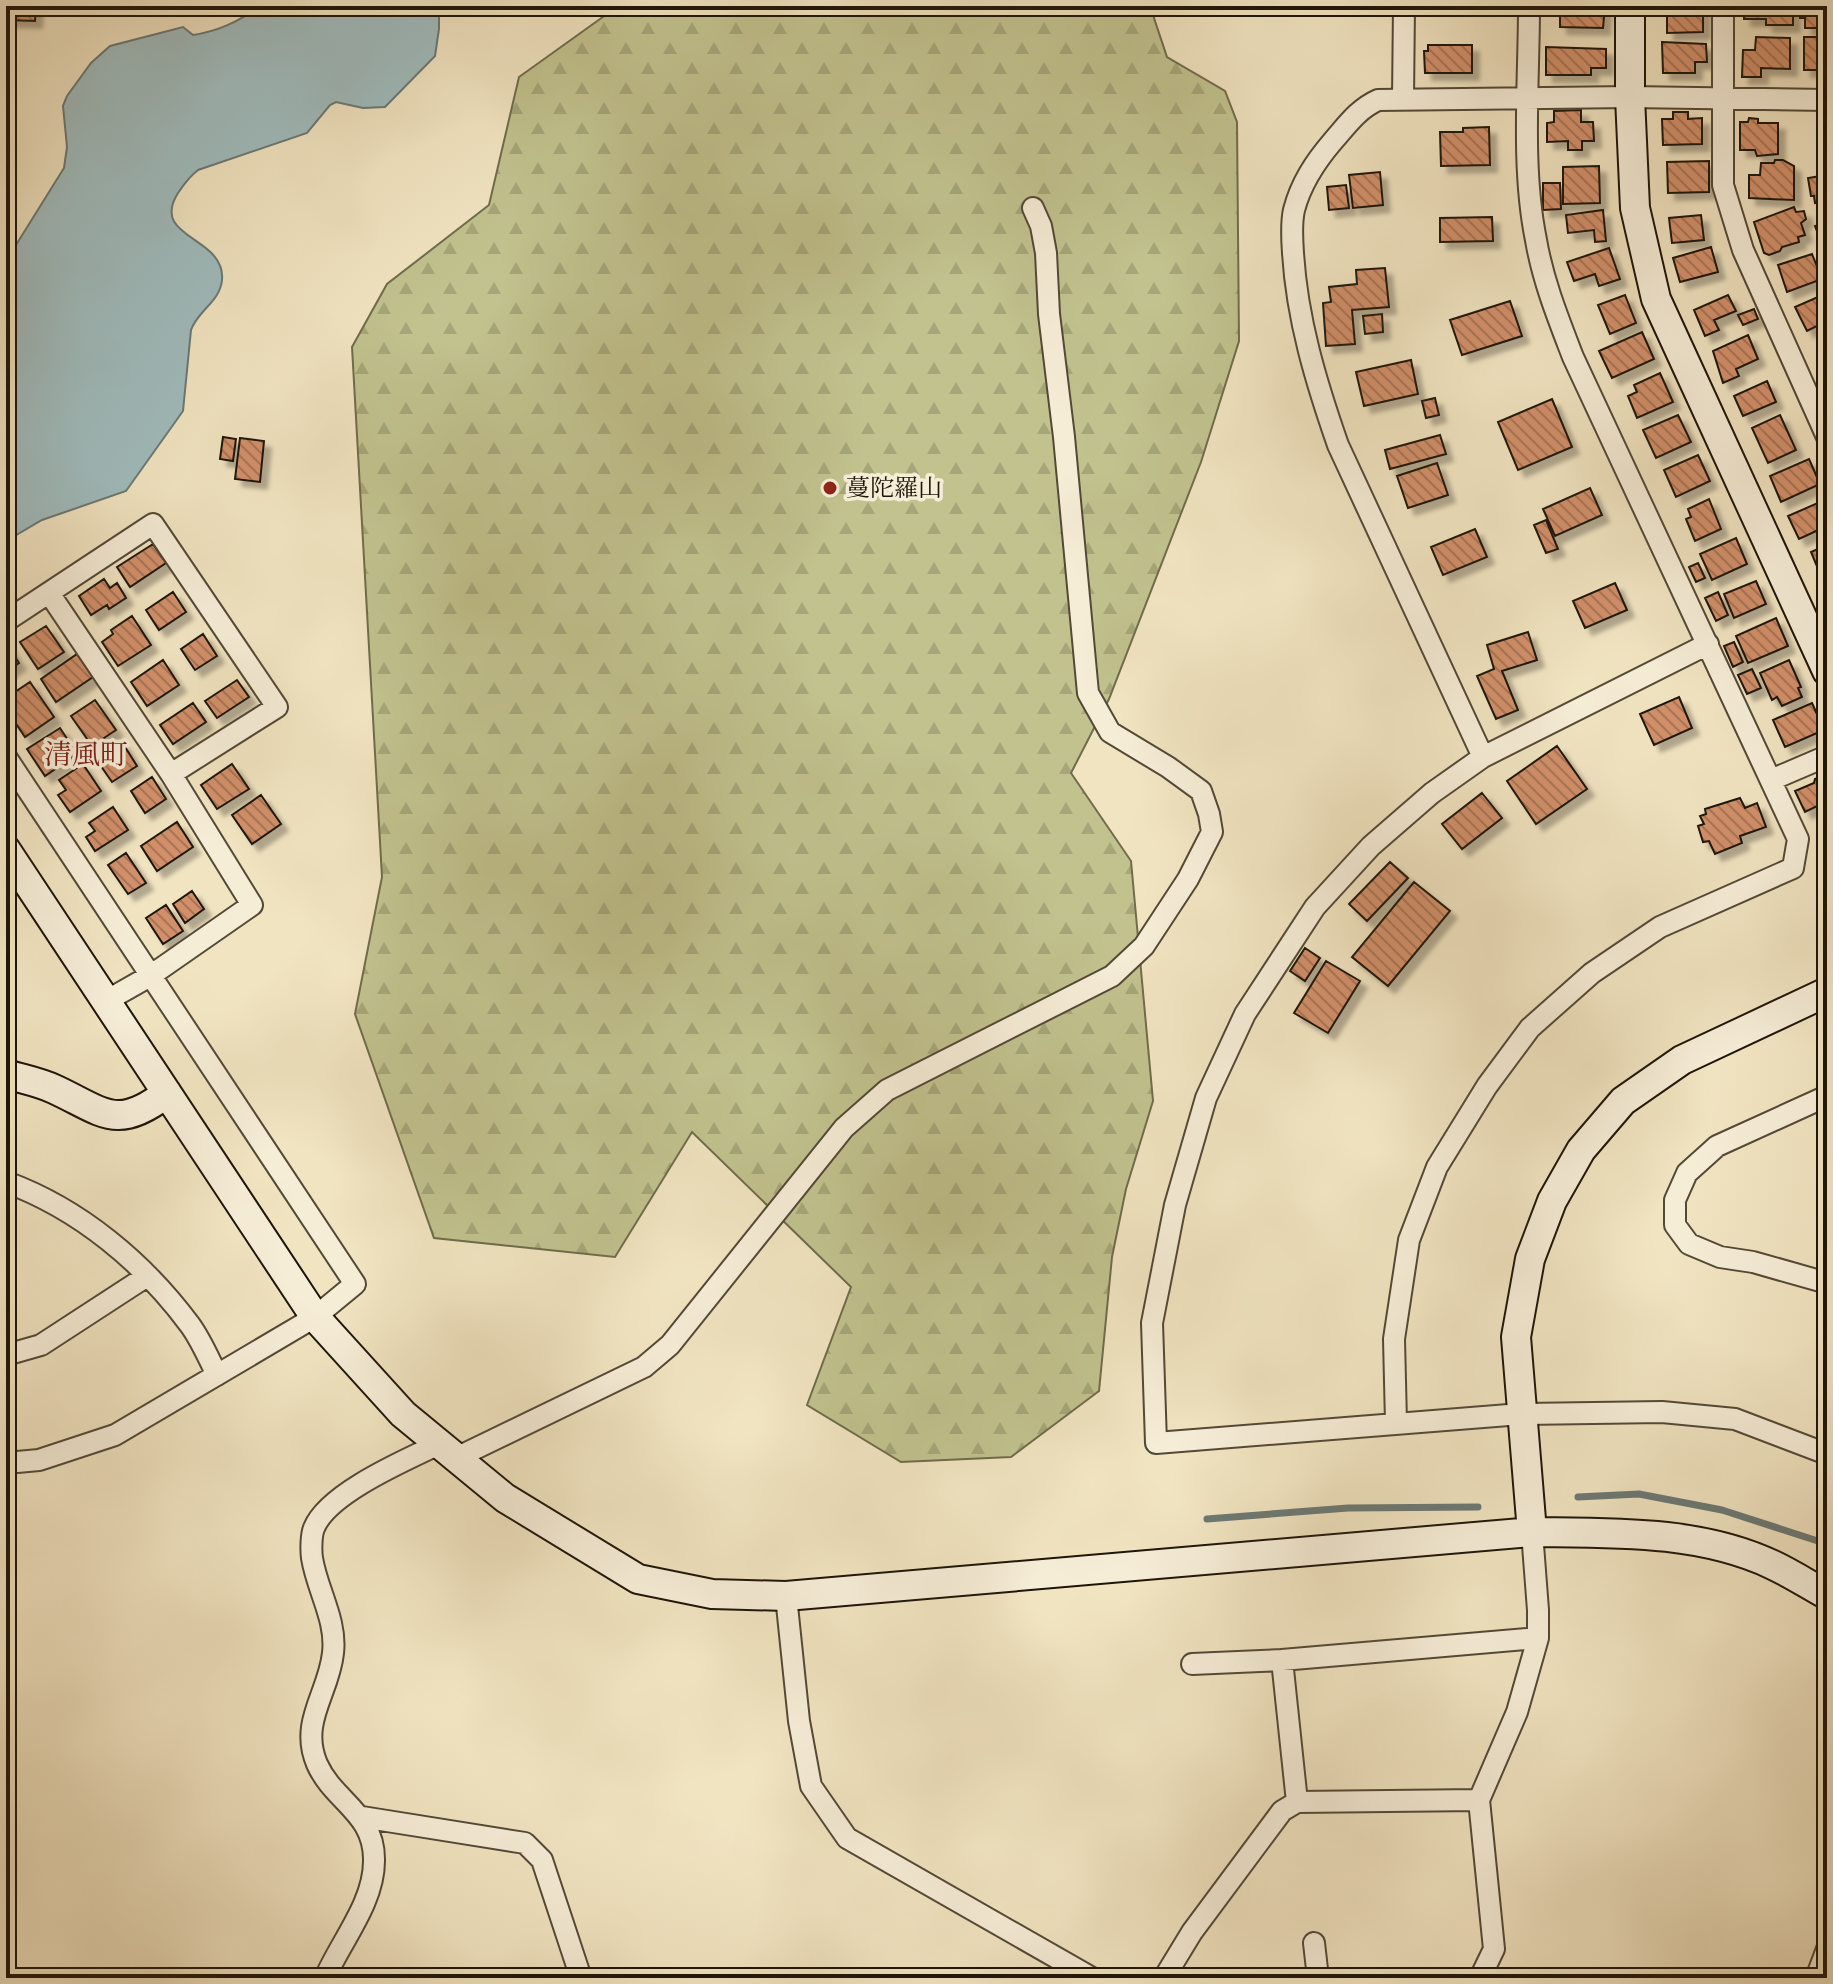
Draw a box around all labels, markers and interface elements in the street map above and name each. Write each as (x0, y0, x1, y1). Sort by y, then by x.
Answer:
place label: 蔓陀羅山 (846, 472, 942, 504)
marker: 蔓陀羅山 (821, 479, 839, 497)
district label: 清風町 (44, 736, 128, 774)

